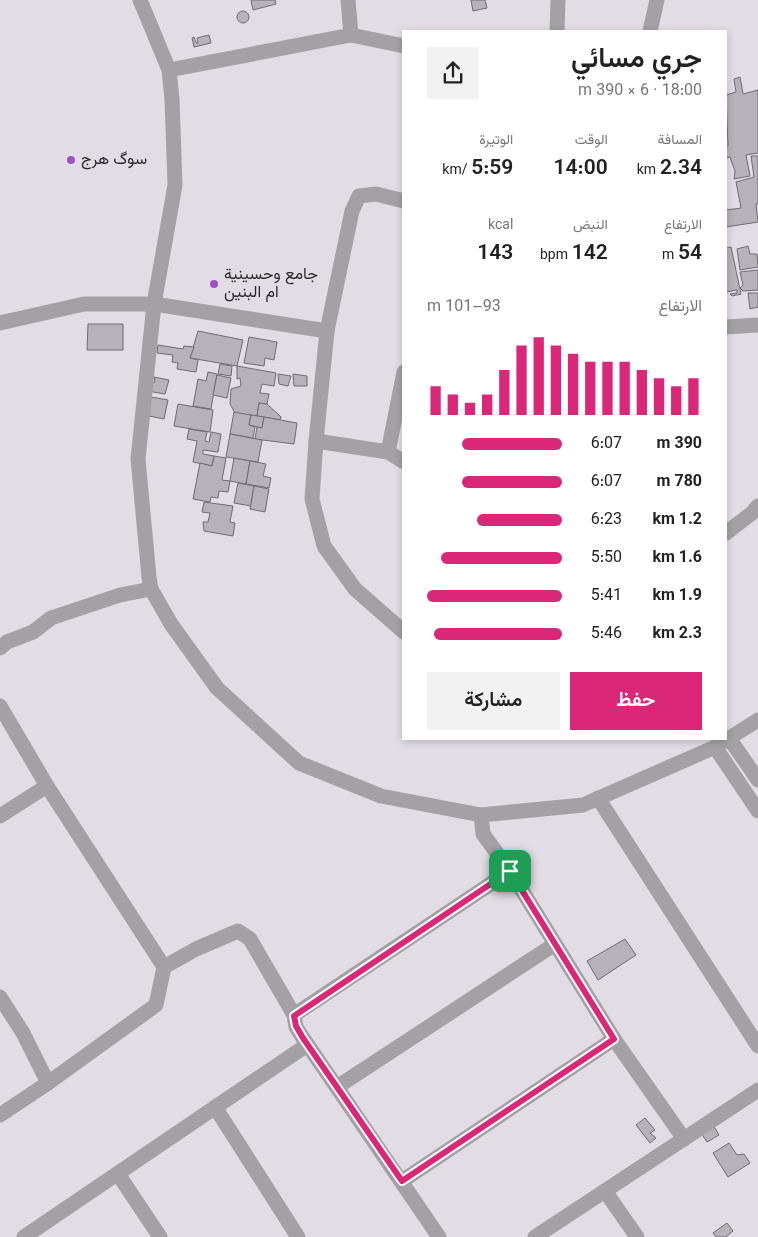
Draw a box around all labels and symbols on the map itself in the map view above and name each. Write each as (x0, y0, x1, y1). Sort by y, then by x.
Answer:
place label: سوگ هرج (81, 148, 147, 173)
marker: سوگ هرج (65, 154, 77, 166)
place label: جامع وحسينية ام البنين (224, 263, 318, 306)
marker: جامع وحسينية ام البنين (208, 278, 220, 290)
pin (489, 850, 531, 892)

